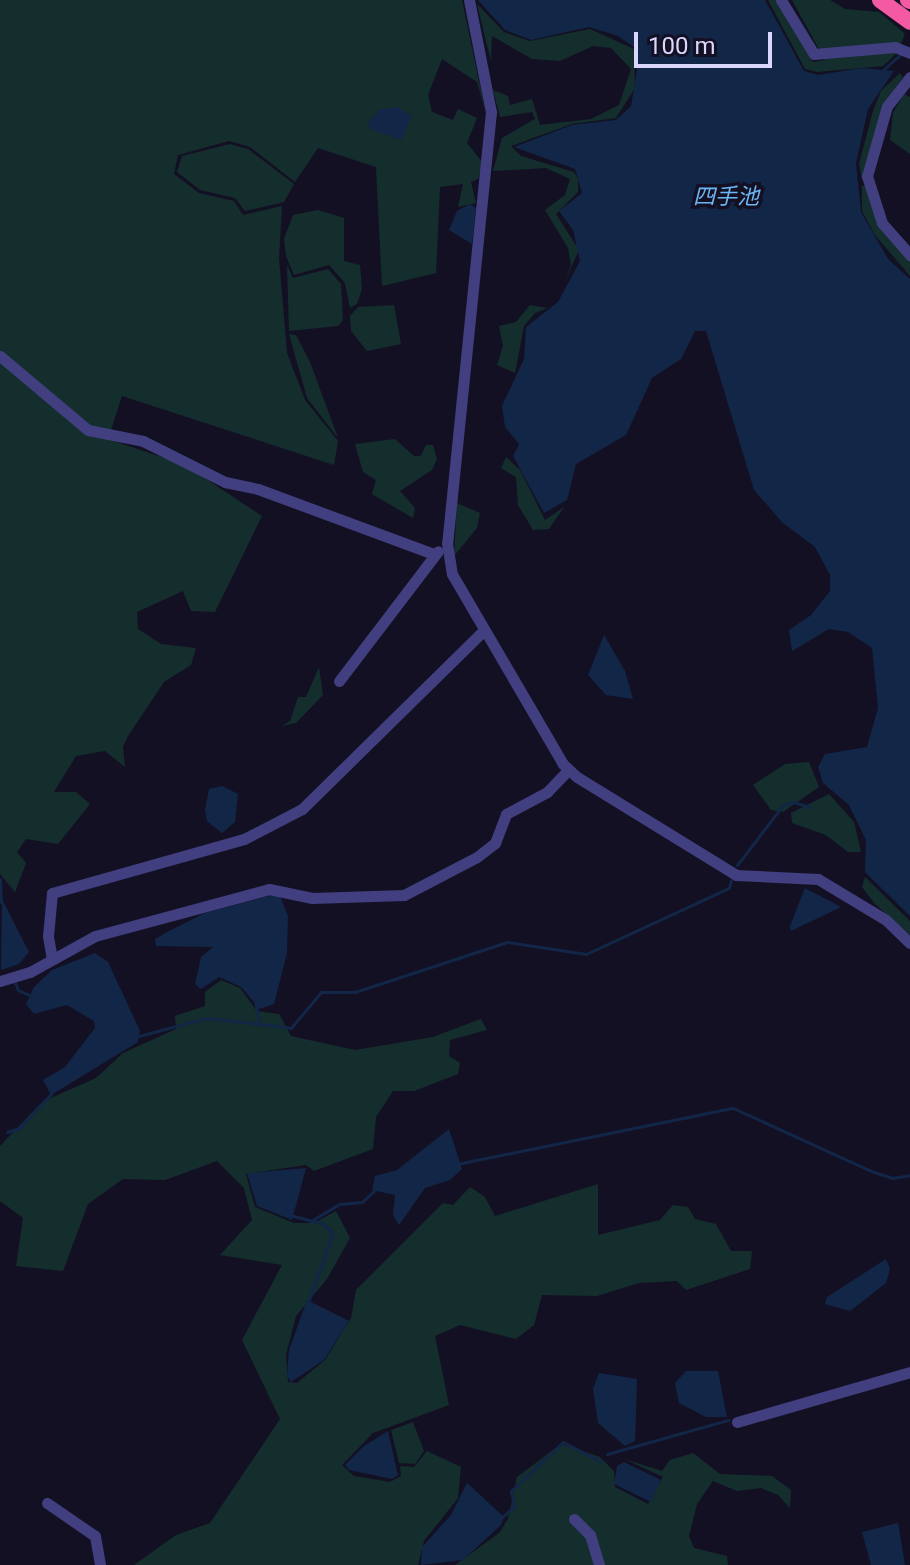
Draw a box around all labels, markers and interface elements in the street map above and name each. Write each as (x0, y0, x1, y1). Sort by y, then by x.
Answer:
scale bar (638, 16, 776, 66)
text: 100 m (648, 32, 715, 60)
water label: 四手池 (693, 184, 759, 210)

